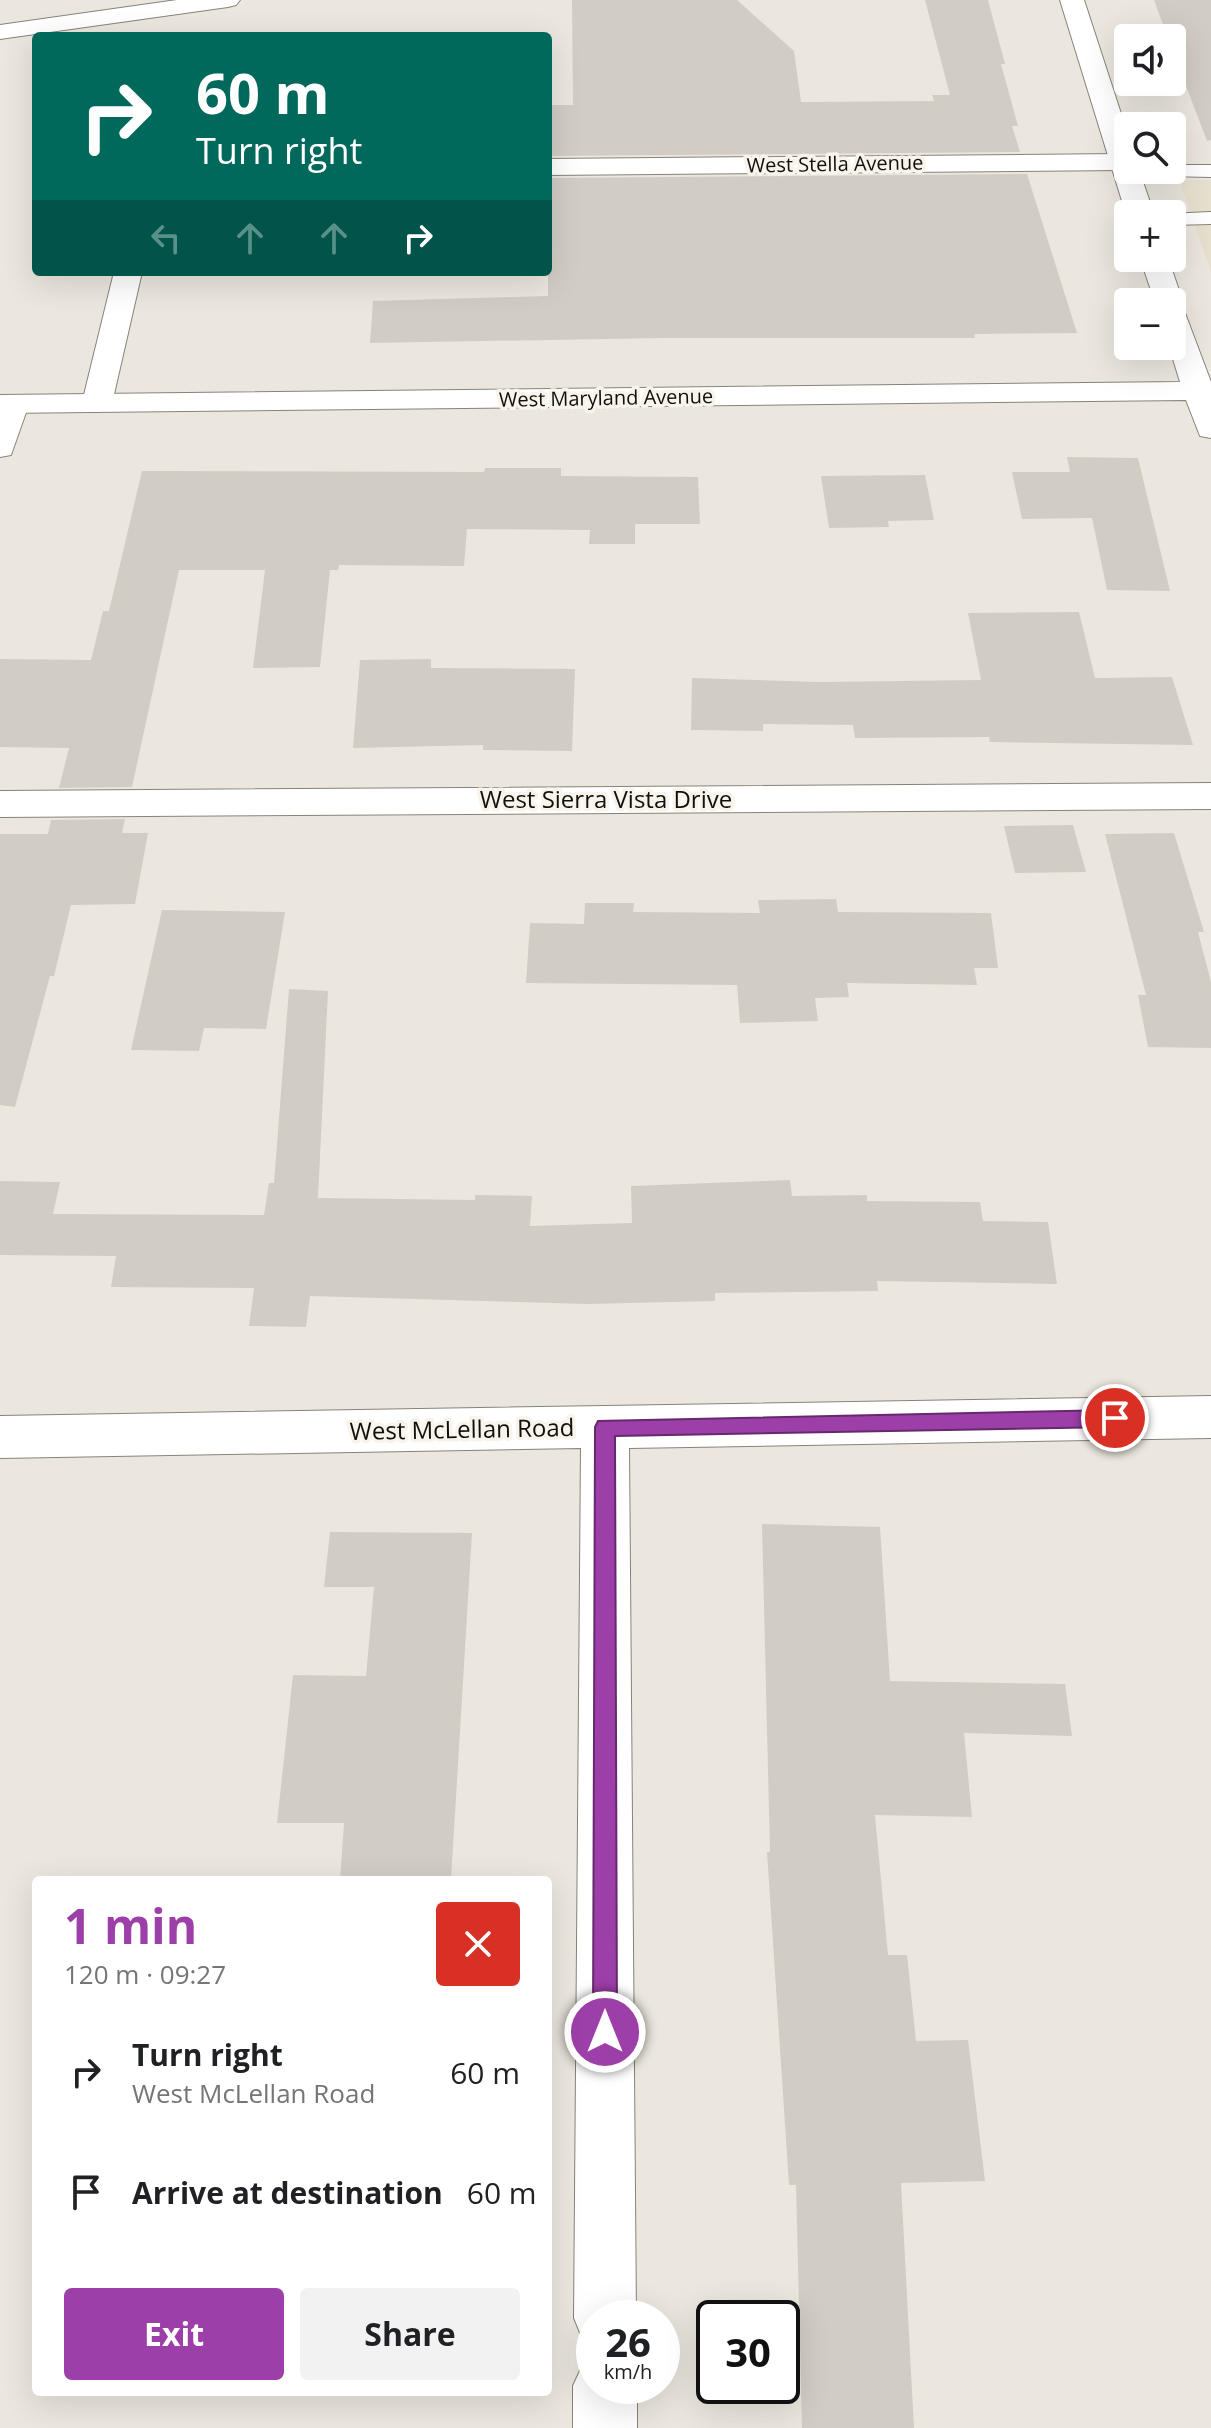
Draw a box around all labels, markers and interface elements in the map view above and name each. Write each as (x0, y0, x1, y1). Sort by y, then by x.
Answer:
map controls (1114, 24, 1186, 360)
button: sound (1114, 24, 1186, 96)
text: 60 m (196, 54, 330, 130)
icon: right (64, 64, 168, 168)
button: search (1114, 112, 1186, 184)
text: Turn right (196, 126, 362, 175)
street label: West Stella Avenue (746, 148, 924, 179)
button: + (1114, 200, 1186, 272)
icon: left (144, 216, 188, 260)
icon: ahead (228, 216, 272, 260)
icon: ahead (312, 216, 356, 260)
icon: right (396, 216, 440, 260)
button: − (1114, 288, 1186, 360)
street label: West Maryland Avenue (499, 382, 713, 413)
street label: West Sierra Vista Drive (480, 782, 732, 815)
pin (1081, 1384, 1149, 1452)
icon: arrive (1093, 1396, 1137, 1440)
street label: West McLellan Road (349, 1410, 575, 1447)
text: 1 min (64, 1893, 197, 1958)
button: close (436, 1902, 520, 1986)
text: 120 m · 09:27 (64, 1956, 226, 1992)
position arrow (563, 1990, 647, 2074)
text: Turn right (132, 2034, 283, 2075)
icon: right (64, 2050, 108, 2094)
text: 60 m (450, 2052, 520, 2093)
text: West McLellan Road (132, 2075, 375, 2111)
icon: arrive (64, 2170, 108, 2214)
text: Arrive at destination (132, 2172, 443, 2213)
text: 60 m (467, 2172, 537, 2213)
button: Exit (64, 2288, 284, 2380)
button: Share (300, 2288, 520, 2380)
speed limit sign: 30 (696, 2300, 800, 2404)
text: 26 (605, 2314, 651, 2369)
text: km/h (604, 2358, 652, 2385)

